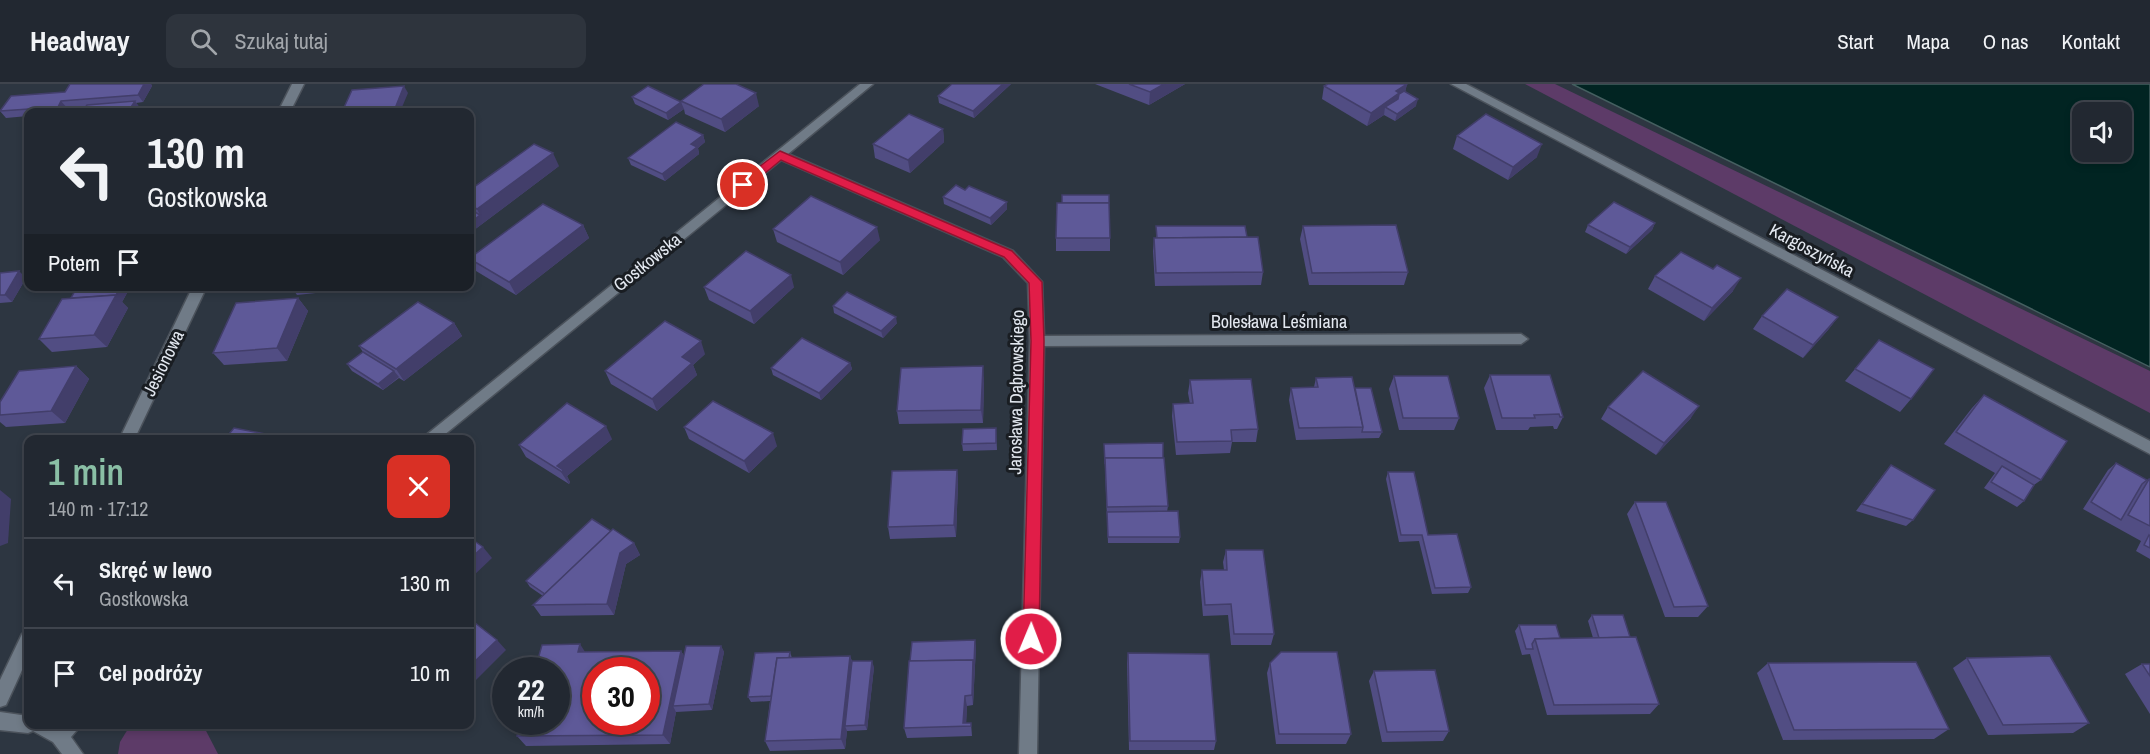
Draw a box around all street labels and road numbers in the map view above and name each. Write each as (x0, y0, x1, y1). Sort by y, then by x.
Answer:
street label: Kargoszyńska (1765, 217, 1859, 283)
street label: Gostkowska (608, 227, 686, 297)
street label: Jarosława Dąbrowskiego (1002, 309, 1030, 475)
street label: Bolesława Leśmiana (1211, 309, 1347, 334)
street label: Jesionowa (136, 326, 190, 400)

